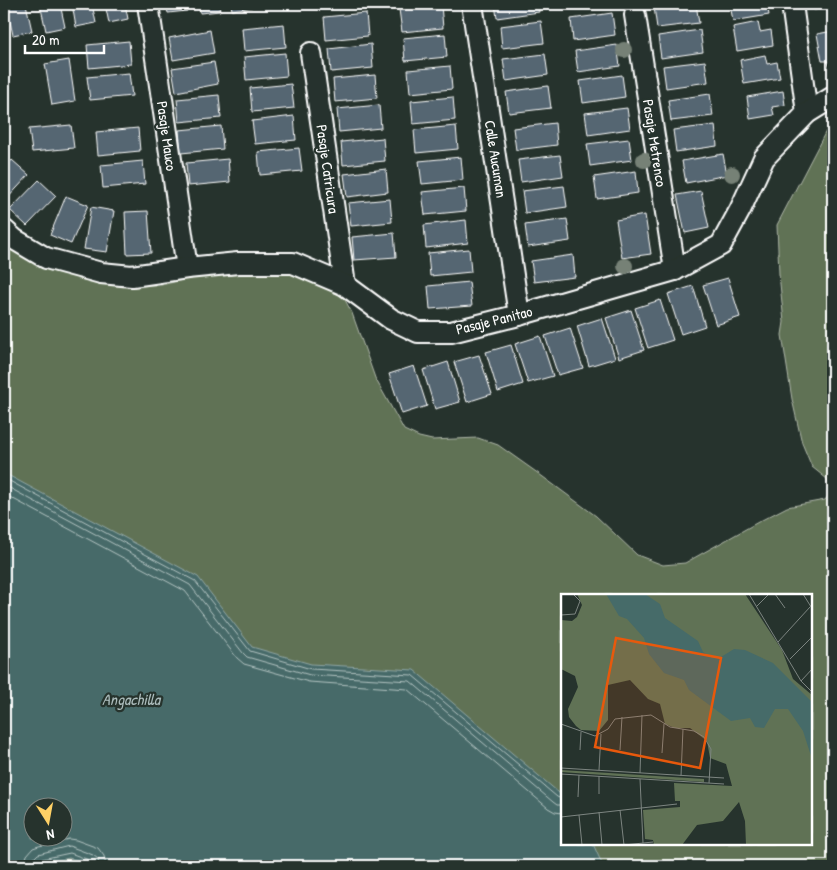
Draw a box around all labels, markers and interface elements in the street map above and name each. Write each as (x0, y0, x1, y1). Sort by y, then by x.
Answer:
scale bar (25, 22, 104, 54)
text: 20 m (32, 29, 59, 50)
street label: Pasaje Metrenco (638, 98, 672, 188)
street label: Pasaje Mauco (152, 100, 182, 172)
street label: Calle Aucuman (480, 119, 513, 199)
street label: Pasaje Catricura (311, 123, 345, 215)
street label: Pasaje Panitao (454, 300, 534, 340)
inset map (561, 594, 812, 845)
water label: Angachilla (102, 688, 162, 710)
north arrow (22, 798, 72, 848)
text: N (45, 825, 56, 845)

